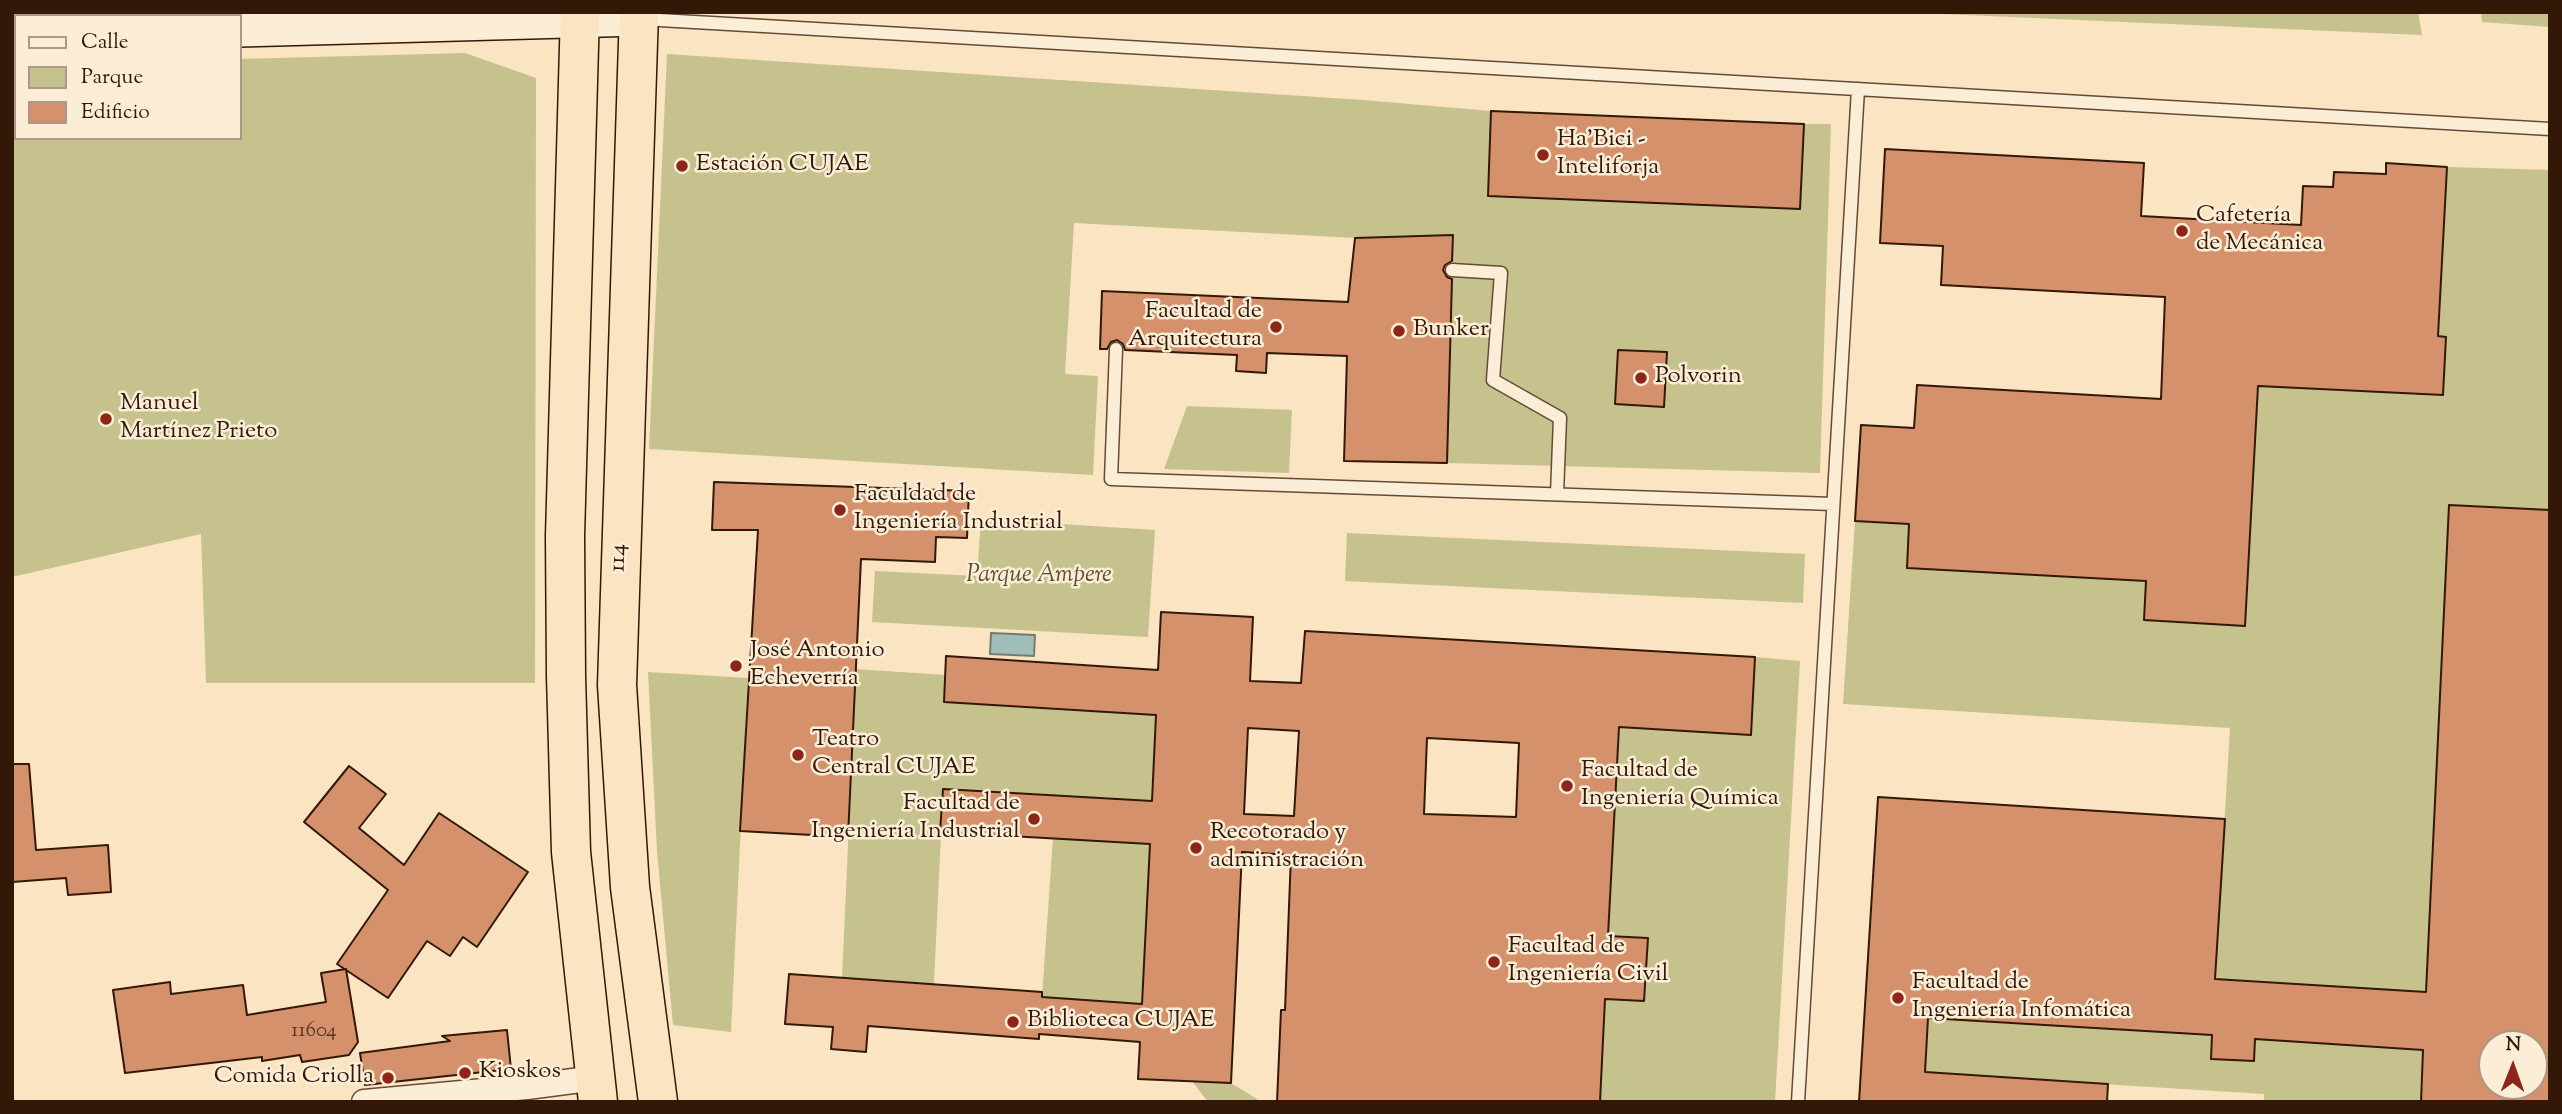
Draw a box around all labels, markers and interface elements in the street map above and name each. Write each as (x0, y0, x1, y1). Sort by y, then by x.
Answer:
legend (14, 14, 242, 140)
text: Calle (81, 28, 129, 58)
text: Parque (81, 63, 143, 93)
text: Edificio (81, 98, 150, 128)
place label: Ha'Bici - Inteliforja (1557, 127, 1659, 183)
marker: Ha'Bici - Inteliforja (1535, 147, 1551, 163)
place label: Estación CUJAE (696, 152, 869, 180)
marker: Estación CUJAE (674, 158, 690, 174)
place label: Cafetería de Mecánica (2196, 203, 2323, 259)
marker: Cafetería de Mecánica (2174, 223, 2190, 239)
place label: Facultad de Arquitectura (1128, 299, 1262, 355)
place label: Bunker (1413, 317, 1489, 345)
marker: Facultad de Arquitectura (1268, 319, 1284, 335)
marker: Bunker (1391, 323, 1407, 339)
place label: Polvorin (1655, 364, 1742, 392)
marker: Polvorin (1633, 370, 1649, 386)
place label: Manuel Martínez Prieto (120, 391, 277, 447)
marker: Manuel Martínez Prieto (98, 411, 114, 427)
place label: Faculdad de Ingeniería Industrial (854, 482, 1063, 538)
marker: Faculdad de Ingeniería Industrial (832, 502, 848, 518)
street label: 114 (605, 543, 635, 573)
park label: Parque Ampere (966, 563, 1112, 591)
place label: José Antonio Echeverría (750, 638, 885, 694)
marker: José Antonio Echeverría (728, 658, 744, 674)
place label: Teatro Central CUJAE (812, 727, 976, 783)
marker: Teatro Central CUJAE (790, 747, 806, 763)
place label: Facultad de Ingeniería Química (1581, 758, 1779, 814)
marker: Facultad de Ingeniería Química (1559, 778, 1575, 794)
place label: Facultad de Ingeniería Industrial (811, 791, 1020, 847)
marker: Facultad de Ingeniería Industrial (1026, 811, 1042, 827)
place label: Recotorado y administración (1210, 820, 1364, 876)
marker: Recotorado y administración (1188, 840, 1204, 856)
place label: Facultad de Ingeniería Civil (1508, 934, 1668, 990)
marker: Facultad de Ingeniería Civil (1486, 954, 1502, 970)
place label: Facultad de Ingeniería Infomática (1912, 970, 2131, 1026)
marker: Facultad de Ingeniería Infomática (1890, 990, 1906, 1006)
place label: Biblioteca CUJAE (1027, 1008, 1214, 1036)
marker: Biblioteca CUJAE (1005, 1014, 1021, 1030)
house number: 11604 (291, 1019, 337, 1045)
north arrow (2478, 1030, 2548, 1100)
text: N (2506, 1032, 2521, 1059)
place label: Kioskos (479, 1059, 561, 1087)
place label: Comida Criolla (214, 1064, 374, 1092)
marker: Kioskos (457, 1065, 473, 1081)
marker: Comida Criolla (380, 1070, 396, 1086)

